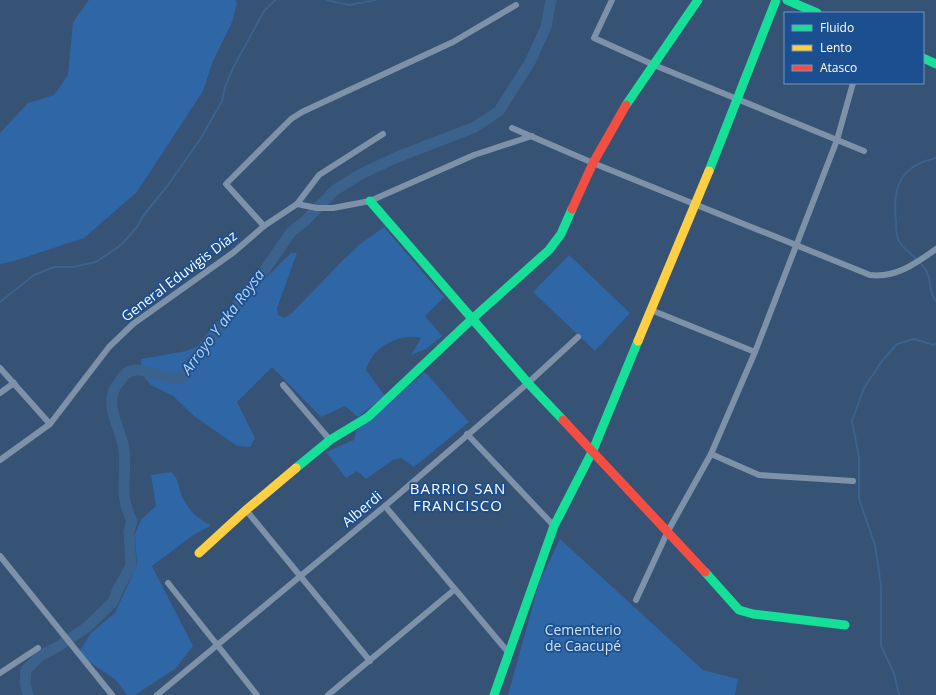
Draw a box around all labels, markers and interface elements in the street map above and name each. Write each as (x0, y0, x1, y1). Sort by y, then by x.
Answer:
legend (784, 12, 924, 84)
text: Fluido (820, 19, 854, 36)
text: Lento (820, 39, 852, 56)
text: Atasco (820, 59, 857, 76)
street label: General Eduvigis Díaz (117, 226, 241, 325)
water label: Arroyo Y aka Roysa (176, 264, 269, 379)
district label: BARRIO SAN FRANCISCO (410, 478, 506, 515)
street label: Alberdi (338, 486, 386, 531)
park label: Cementerio de Caacupé (545, 620, 621, 655)

